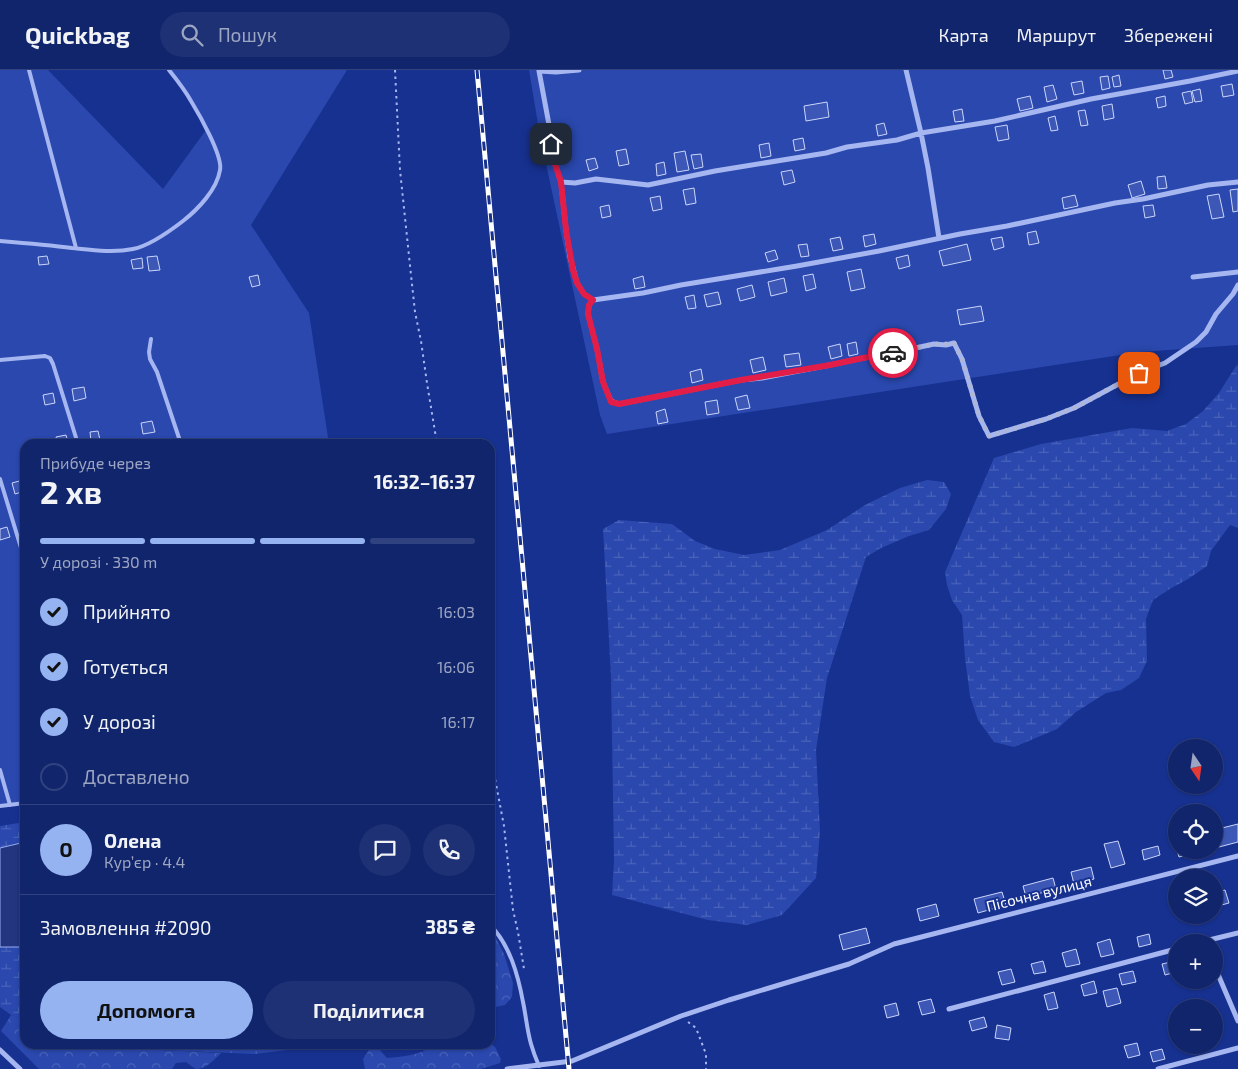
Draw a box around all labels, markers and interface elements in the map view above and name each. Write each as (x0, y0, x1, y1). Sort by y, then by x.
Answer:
search box (160, 12, 510, 57)
text: Quickbag (25, 20, 130, 49)
icon: search (178, 21, 206, 49)
text: Пошук (218, 23, 277, 46)
text: Карта (939, 24, 989, 46)
text: Маршрут (1017, 24, 1096, 46)
text: Збережені (1124, 24, 1213, 46)
pin (530, 123, 572, 165)
icon: home (537, 130, 565, 158)
courier (868, 328, 918, 378)
icon: car (879, 339, 907, 367)
pin (1118, 352, 1160, 394)
icon: bag (1125, 359, 1153, 387)
text: Прибуде через (40, 453, 151, 472)
text: 16:32–16:37 (374, 470, 475, 493)
text: 2 хв (40, 472, 102, 510)
text: У дорозі · 330 m (40, 552, 157, 571)
icon: check (40, 598, 68, 626)
text: Прийнято (83, 600, 170, 623)
text: 16:03 (437, 602, 475, 621)
icon: check (40, 653, 68, 681)
text: Готується (83, 655, 168, 678)
text: 16:06 (437, 657, 475, 676)
icon: check (40, 708, 68, 736)
text: У дорозі (83, 710, 156, 733)
text: 16:17 (441, 712, 475, 731)
north arrow (1168, 739, 1222, 794)
map controls (1168, 739, 1223, 1054)
text: Доставлено (83, 765, 190, 788)
button: locate (1168, 804, 1223, 859)
button: chat (359, 824, 411, 876)
button: phone (423, 824, 475, 876)
text: Олена (104, 829, 161, 852)
text: О (59, 838, 73, 861)
text: Кур’єр · 4.4 (104, 852, 185, 871)
button: layers (1168, 869, 1223, 924)
street label: Пісочна вулиця (984, 871, 1094, 916)
text: 385 ₴ (425, 915, 475, 938)
text: Замовлення #2090 (40, 916, 212, 939)
button: + (1168, 934, 1223, 989)
button: Допомога (40, 981, 253, 1039)
button: Поділитися (263, 981, 475, 1039)
button: − (1168, 999, 1223, 1054)

